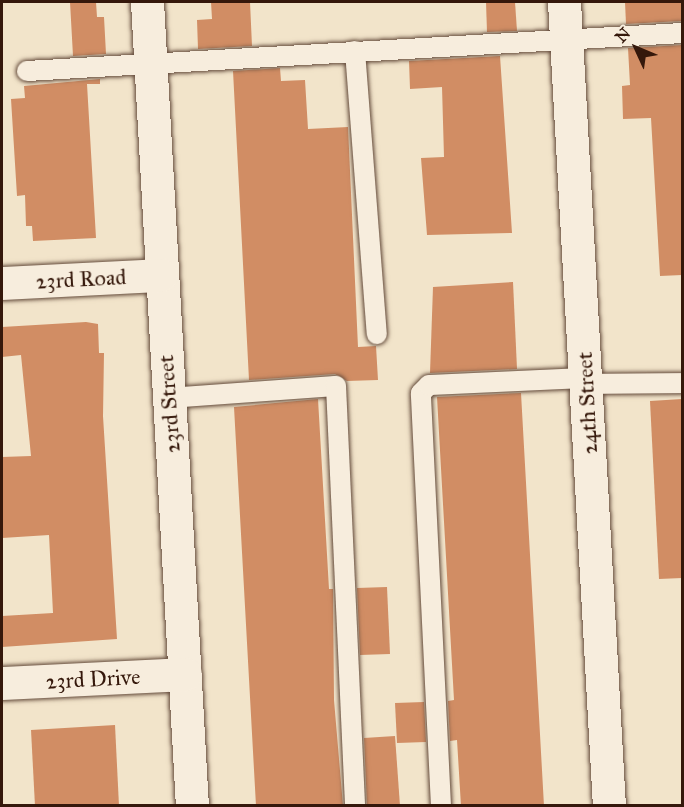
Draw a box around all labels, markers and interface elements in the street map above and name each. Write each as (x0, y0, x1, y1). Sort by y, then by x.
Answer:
north arrow (606, 18, 666, 78)
text: N (611, 24, 634, 47)
street label: 23rd Road (35, 263, 127, 295)
street label: 24th Street (571, 351, 603, 455)
street label: 23rd Street (152, 354, 186, 454)
street label: 23rd Drive (45, 663, 141, 695)

